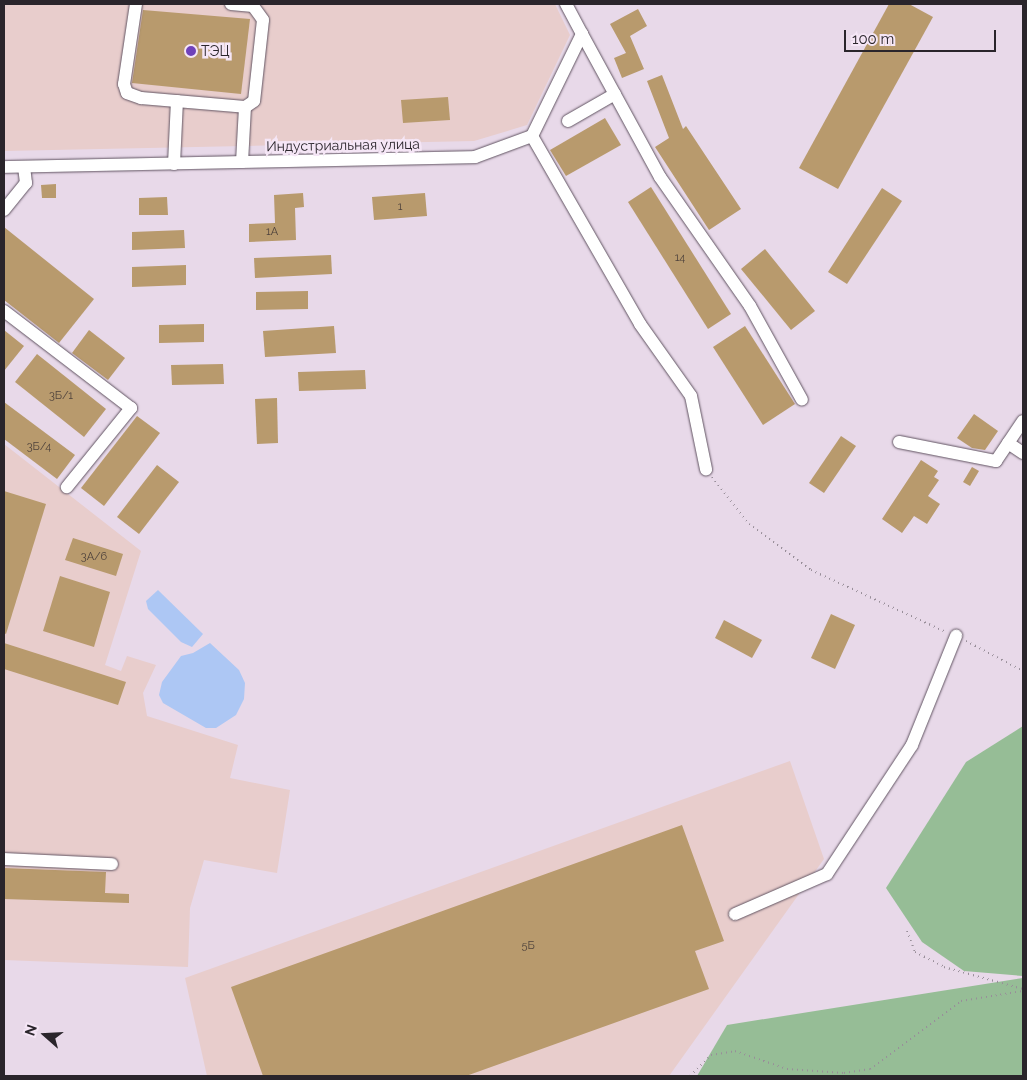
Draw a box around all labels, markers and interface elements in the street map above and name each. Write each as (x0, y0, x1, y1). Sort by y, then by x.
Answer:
scale bar (847, 20, 1000, 52)
text: 100 m (852, 30, 894, 48)
place label: ТЭЦ (201, 43, 230, 59)
marker: ТЭЦ (185, 45, 197, 57)
street label: Индустриальная улица (266, 135, 420, 155)
house number: 1 (398, 200, 402, 214)
house number: 1А (266, 225, 278, 239)
house number: 14 (675, 251, 685, 265)
house number: 3Б/1 (49, 389, 73, 403)
house number: 3Б/4 (27, 440, 51, 454)
house number: 3А/6 (81, 550, 107, 564)
house number: 5Б (521, 939, 535, 953)
north arrow (20, 1010, 70, 1060)
text: N (22, 1022, 40, 1038)

